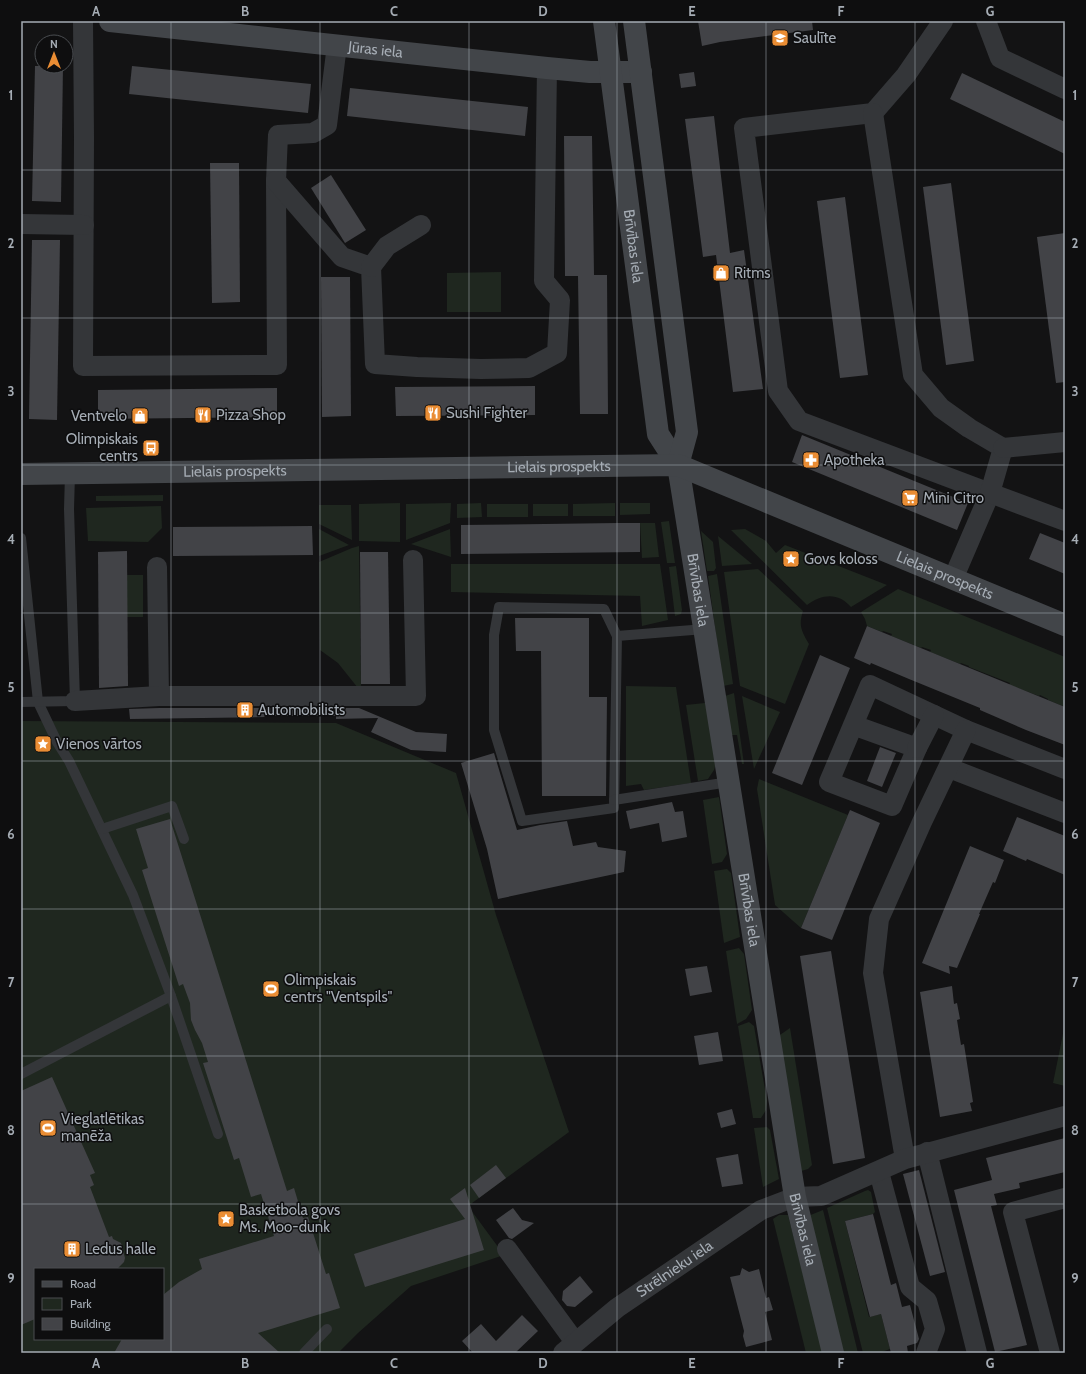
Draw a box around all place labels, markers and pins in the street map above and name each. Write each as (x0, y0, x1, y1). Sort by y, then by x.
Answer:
school or university icon: Saulīte (770, 28, 790, 48)
place label: Saulīte (793, 29, 837, 47)
shop icon: Ritms (711, 263, 731, 283)
place label: Ritms (734, 264, 771, 282)
restaurant icon: Sushi Fighter (423, 403, 443, 423)
place label: Sushi Fighter (446, 404, 527, 422)
restaurant icon: Pizza Shop (193, 405, 213, 425)
shop icon: Ventvelo (130, 406, 150, 426)
place label: Pizza Shop (216, 406, 286, 424)
place label: Ventvelo (71, 407, 127, 425)
place label: Olimpiskais centrs (66, 430, 138, 465)
bus stop icon: Olimpiskais centrs (141, 438, 161, 458)
pharmacy icon: Apotheka (801, 450, 821, 470)
place label: Apotheka (824, 451, 885, 469)
supermarket icon: Mini Citro (900, 488, 920, 508)
place label: Mini Citro (923, 489, 984, 507)
place icon: Govs koloss (781, 549, 801, 569)
place label: Govs koloss (804, 550, 878, 568)
building icon: Automobilists (235, 700, 255, 720)
place label: Automobilists (258, 701, 345, 719)
place icon: Vienos vārtos (33, 734, 53, 754)
place label: Vienos vārtos (56, 735, 142, 753)
place label: Olimpiskais centrs "Ventspils" (284, 971, 393, 1006)
sports icon: Olimpiskais centrs "Ventspils" (261, 979, 281, 999)
place label: Vieglatlētikas manēža (61, 1110, 144, 1145)
sports icon: Vieglatlētikas manēža (38, 1118, 58, 1138)
place label: Basketbola govs Ms. Moo-dunk (239, 1201, 340, 1236)
place icon: Basketbola govs Ms. Moo-dunk (216, 1209, 236, 1229)
building icon: Ledus halle (62, 1239, 82, 1259)
place label: Ledus halle (85, 1240, 156, 1258)

